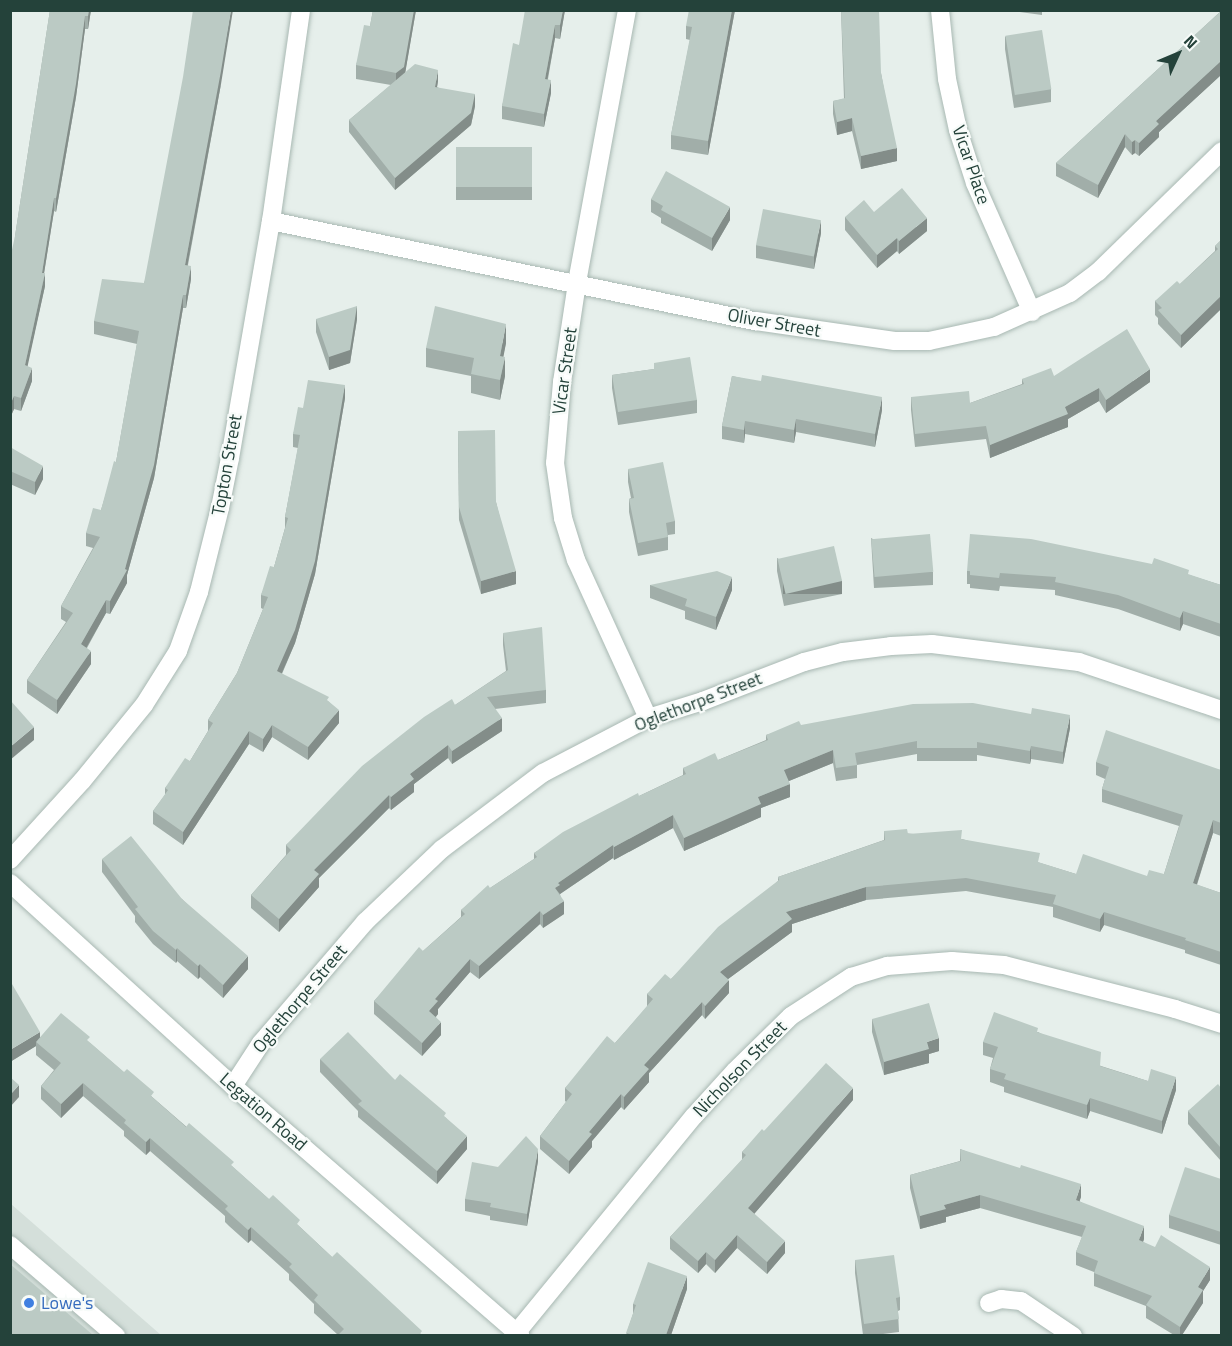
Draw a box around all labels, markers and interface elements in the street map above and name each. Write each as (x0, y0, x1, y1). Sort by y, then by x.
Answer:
north arrow (1148, 24, 1208, 84)
text: N (1178, 29, 1203, 54)
street label: Vicar Place (947, 123, 995, 207)
street label: Oliver Street (726, 304, 822, 342)
street label: Vicar Street (548, 326, 582, 416)
street label: Topton Street (207, 413, 247, 517)
street label: Oglethorpe Street (631, 668, 765, 736)
street label: Oglethorpe Street (248, 940, 352, 1058)
street label: Nicholson Street (689, 1016, 791, 1122)
street label: Legation Road (215, 1068, 311, 1156)
place label: Lowe's (41, 1292, 93, 1314)
marker: Lowe's (22, 1296, 36, 1310)

